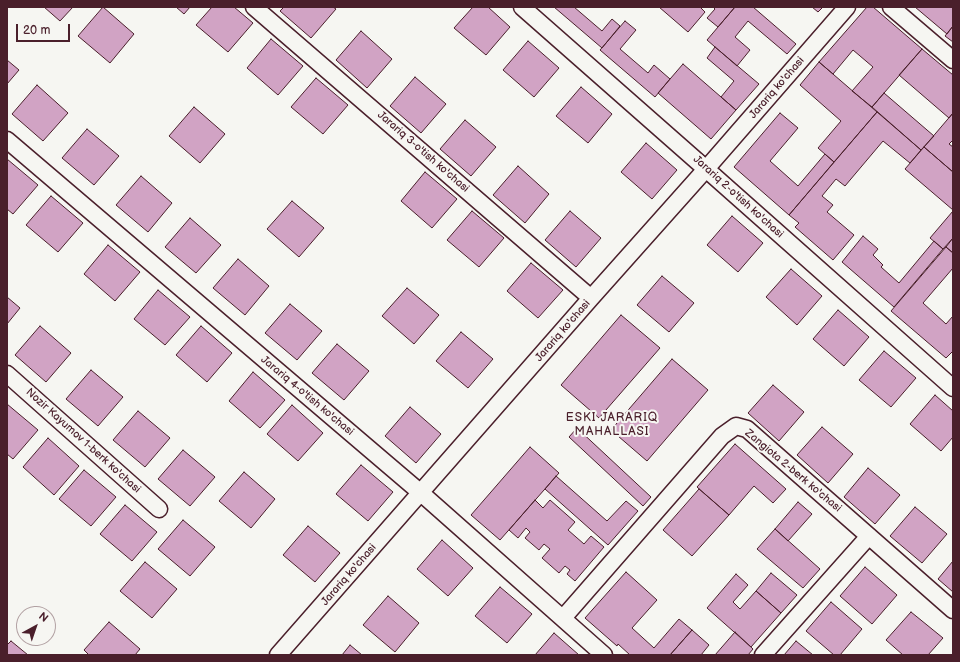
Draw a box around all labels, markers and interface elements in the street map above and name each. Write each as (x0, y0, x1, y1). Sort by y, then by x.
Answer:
scale bar (18, 16, 72, 42)
text: 20 m (23, 23, 50, 38)
street label: Jarariq ko'chasi (747, 54, 807, 122)
street label: Jarariq 3-o'tish ko'chasi (374, 109, 472, 195)
street label: Jarariq 2-o'tish ko'chasi (690, 153, 786, 241)
street label: Jarariq ko'chasi (533, 297, 593, 365)
street label: Jarariq 4-o'tish ko'chasi (258, 353, 356, 439)
street label: Nozir Kayumov 1-berk ko'chasi (23, 386, 143, 496)
district label: ESKI JARARIQ MAHALLASI (566, 411, 658, 439)
street label: Zangiota 2-berk ko'chasi (742, 427, 844, 515)
street label: Jarariq ko'chasi (319, 541, 379, 609)
north arrow (16, 606, 56, 646)
text: N (36, 610, 51, 625)

